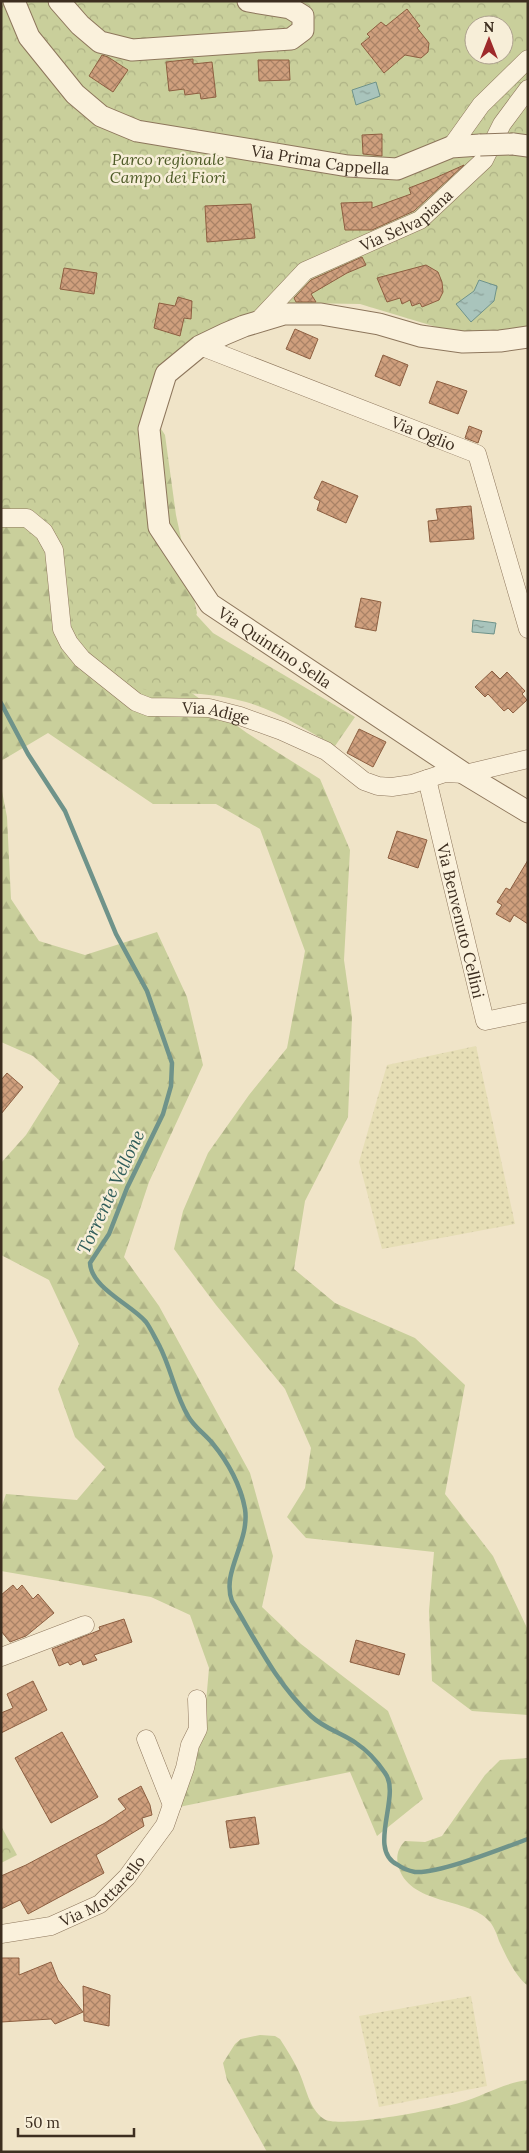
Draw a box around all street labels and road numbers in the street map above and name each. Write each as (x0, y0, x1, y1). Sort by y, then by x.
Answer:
street label: Via Prima Cappella (249, 140, 390, 179)
street label: Via Selvapiana (356, 185, 457, 256)
street label: Via Oglio (388, 411, 459, 455)
street label: Via Quintino Sella (214, 602, 336, 692)
street label: Via Adige (181, 698, 253, 729)
street label: Via Benvenuto Cellini (433, 841, 489, 1000)
street label: Via Mottarello (56, 1852, 149, 1931)

